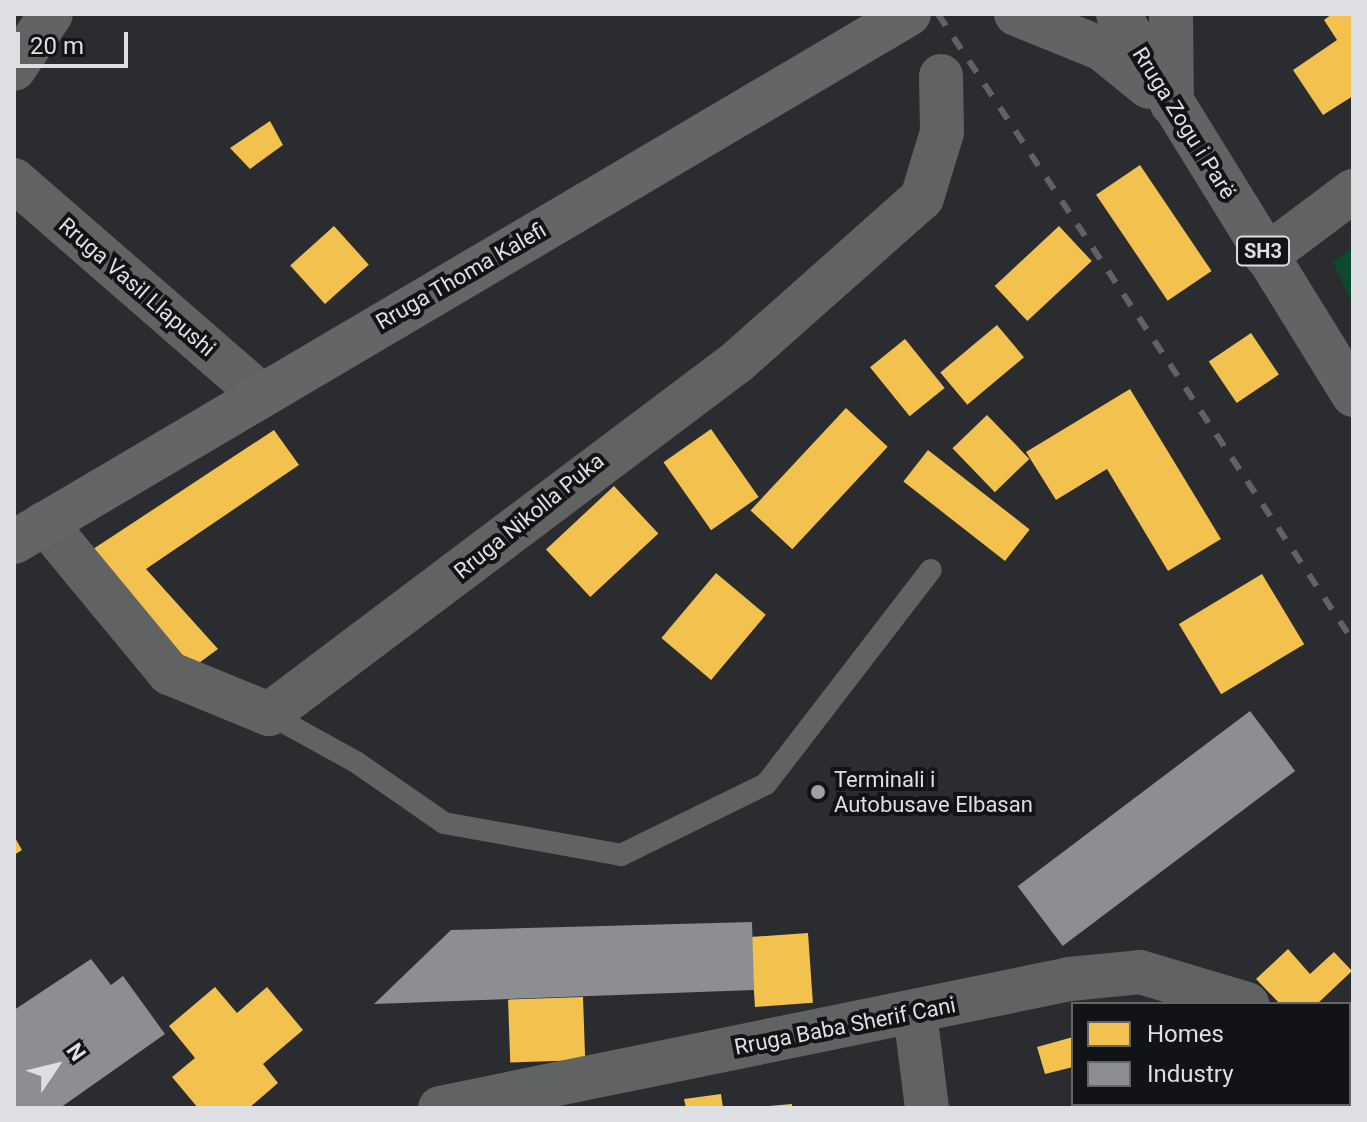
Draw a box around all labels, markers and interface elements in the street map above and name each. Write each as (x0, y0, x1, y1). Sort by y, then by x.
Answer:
scale bar (20, 16, 132, 66)
text: 20 m (30, 32, 84, 60)
street label: Rruga Zogu i Parë (1127, 42, 1241, 204)
street label: Rruga Vasil Llapushi (53, 212, 221, 362)
street label: Rruga Thoma Kalefi (371, 216, 551, 336)
road number: SH3 (1235, 235, 1291, 267)
street label: Rruga Nikolla Puka (449, 448, 609, 584)
place label: Terminali i Autobusave Elbasan (834, 766, 1033, 818)
marker: Terminali i Autobusave Elbasan (809, 783, 827, 801)
street label: Rruga Baba Sherif Cani (732, 992, 958, 1060)
legend (1071, 1002, 1351, 1106)
text: Homes (1147, 1020, 1224, 1048)
north arrow (16, 1026, 96, 1106)
text: N (61, 1038, 91, 1065)
text: Industry (1147, 1060, 1233, 1088)

